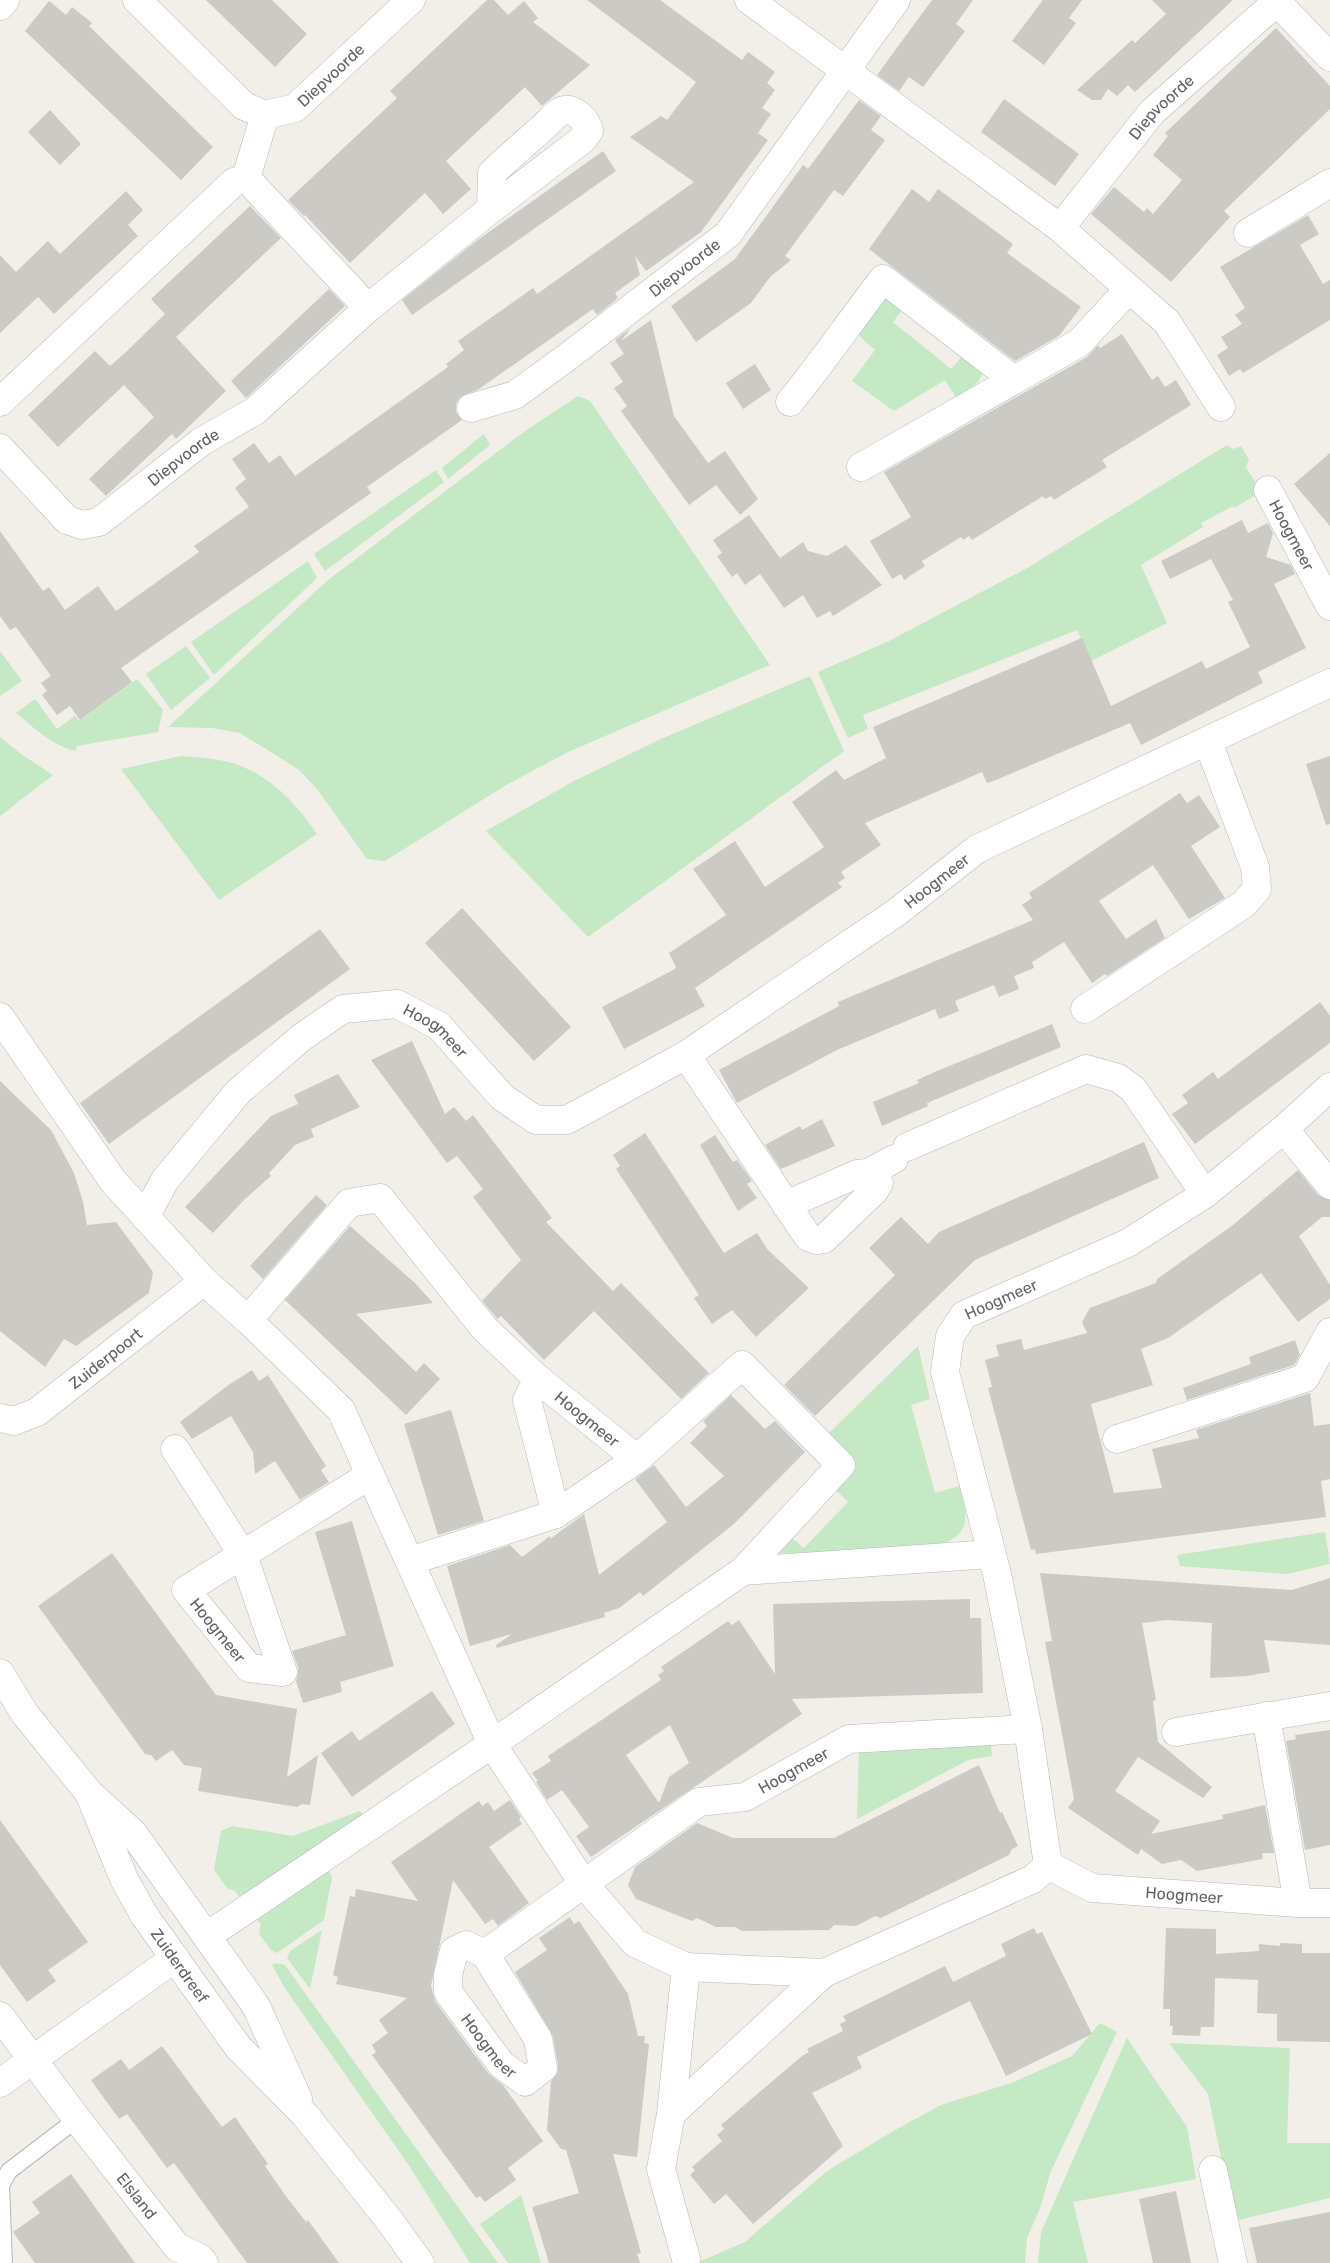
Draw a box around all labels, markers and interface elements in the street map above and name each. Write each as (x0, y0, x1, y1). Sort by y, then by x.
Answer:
street label: Diepvoorde (293, 40, 368, 111)
street label: Diepvoorde (1125, 71, 1198, 144)
street label: Diepvoorde (645, 235, 724, 301)
street label: Diepvoorde (144, 425, 223, 490)
street label: Hoogmeer (1265, 496, 1318, 574)
street label: Hoogmeer (901, 850, 973, 913)
street label: Hoogmeer (400, 1000, 471, 1062)
street label: Hoogmeer (962, 1275, 1040, 1324)
street label: Zuiderpoort (65, 1324, 146, 1393)
street label: Hoogmeer (551, 1387, 623, 1451)
street label: Hoogmeer (186, 1594, 249, 1666)
street label: Hoogmeer (755, 1743, 832, 1798)
street label: Hoogmeer (1145, 1883, 1223, 1907)
street label: Zuiderdreef (147, 1925, 213, 2007)
street label: Hoogmeer (457, 2010, 520, 2082)
street label: Elsland (113, 2169, 161, 2223)

